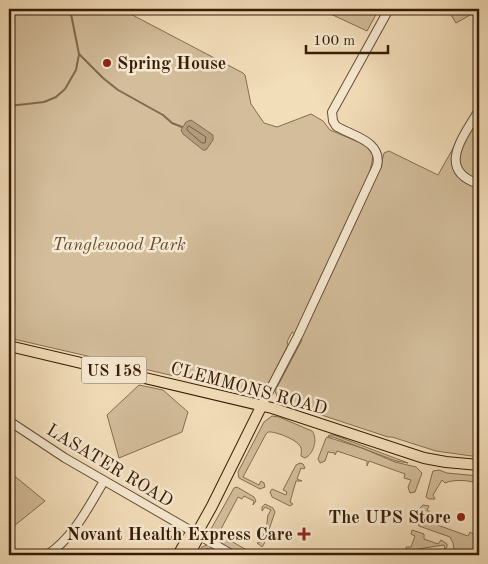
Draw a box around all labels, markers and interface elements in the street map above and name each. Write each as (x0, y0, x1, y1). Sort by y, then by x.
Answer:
scale bar (306, 22, 388, 54)
text: 100 m (313, 34, 355, 49)
place label: Spring House (117, 55, 226, 73)
marker: Spring House (101, 57, 113, 69)
park label: Tanglewood Park (52, 236, 186, 254)
road number: US 158 (82, 356, 146, 384)
street label: CLEMMONS ROAD (168, 359, 329, 419)
street label: LASATER ROAD (43, 421, 176, 511)
place label: The UPS Store (328, 509, 451, 527)
marker: The UPS Store (455, 511, 467, 523)
place label: Novant Health Express Care (66, 526, 293, 544)
marker: Novant Health Express Care (297, 527, 311, 541)

